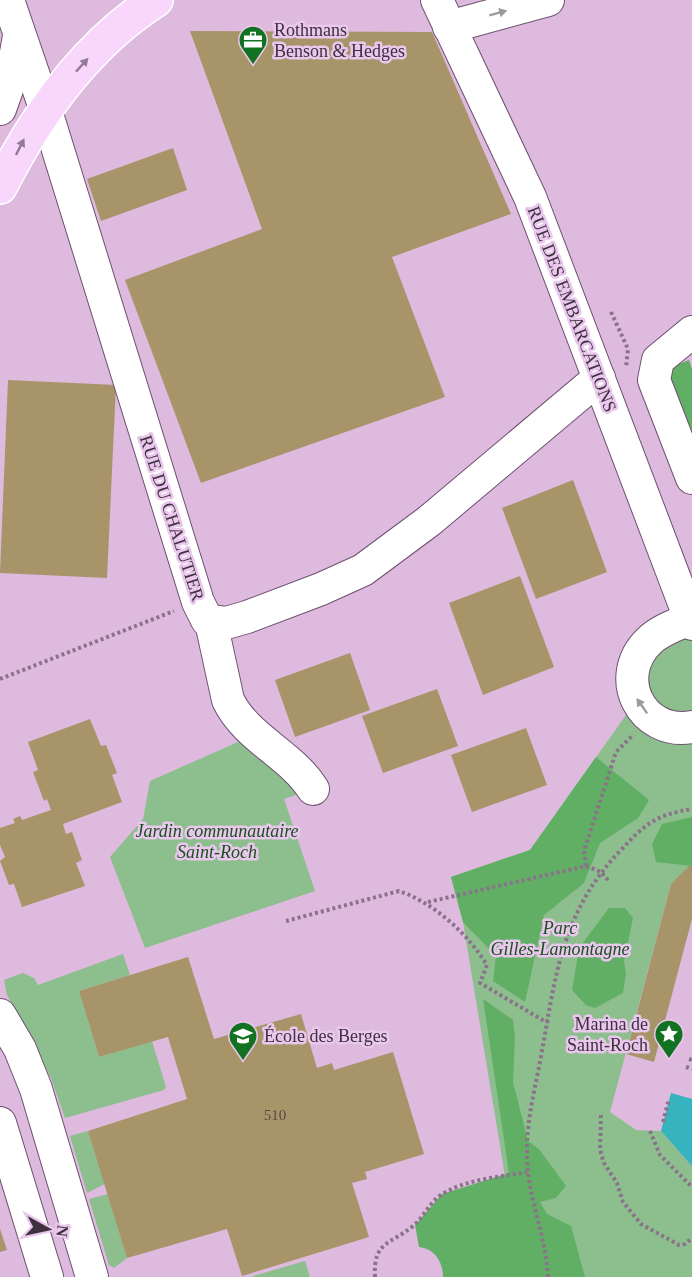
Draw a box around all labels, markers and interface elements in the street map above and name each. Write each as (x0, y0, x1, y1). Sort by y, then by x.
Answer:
one-way arrow (489, 8, 507, 18)
place label: Rothmans Benson & Hedges (274, 20, 405, 61)
office icon: Rothmans Benson & Hedges (237, 24, 269, 66)
one-way arrow (75, 58, 88, 73)
one-way arrow (15, 139, 25, 156)
street label: RUE DES EMBARCATIONS (523, 203, 621, 415)
street label: RUE DU CHALUTIER (136, 433, 208, 603)
one-way arrow (636, 698, 648, 714)
park label: Jardin communautaire Saint-Roch (135, 821, 299, 862)
park label: Parc Gilles-Lamontagne (491, 918, 630, 959)
place label: Marina de Saint-Roch (567, 1014, 648, 1055)
place icon: Marina de Saint-Roch (653, 1018, 685, 1060)
school or university icon: École des Berges (227, 1020, 259, 1062)
place label: École des Berges (264, 1025, 388, 1046)
house number: 510 (264, 1107, 286, 1123)
north arrow (18, 1199, 78, 1259)
text: N (53, 1224, 72, 1238)

